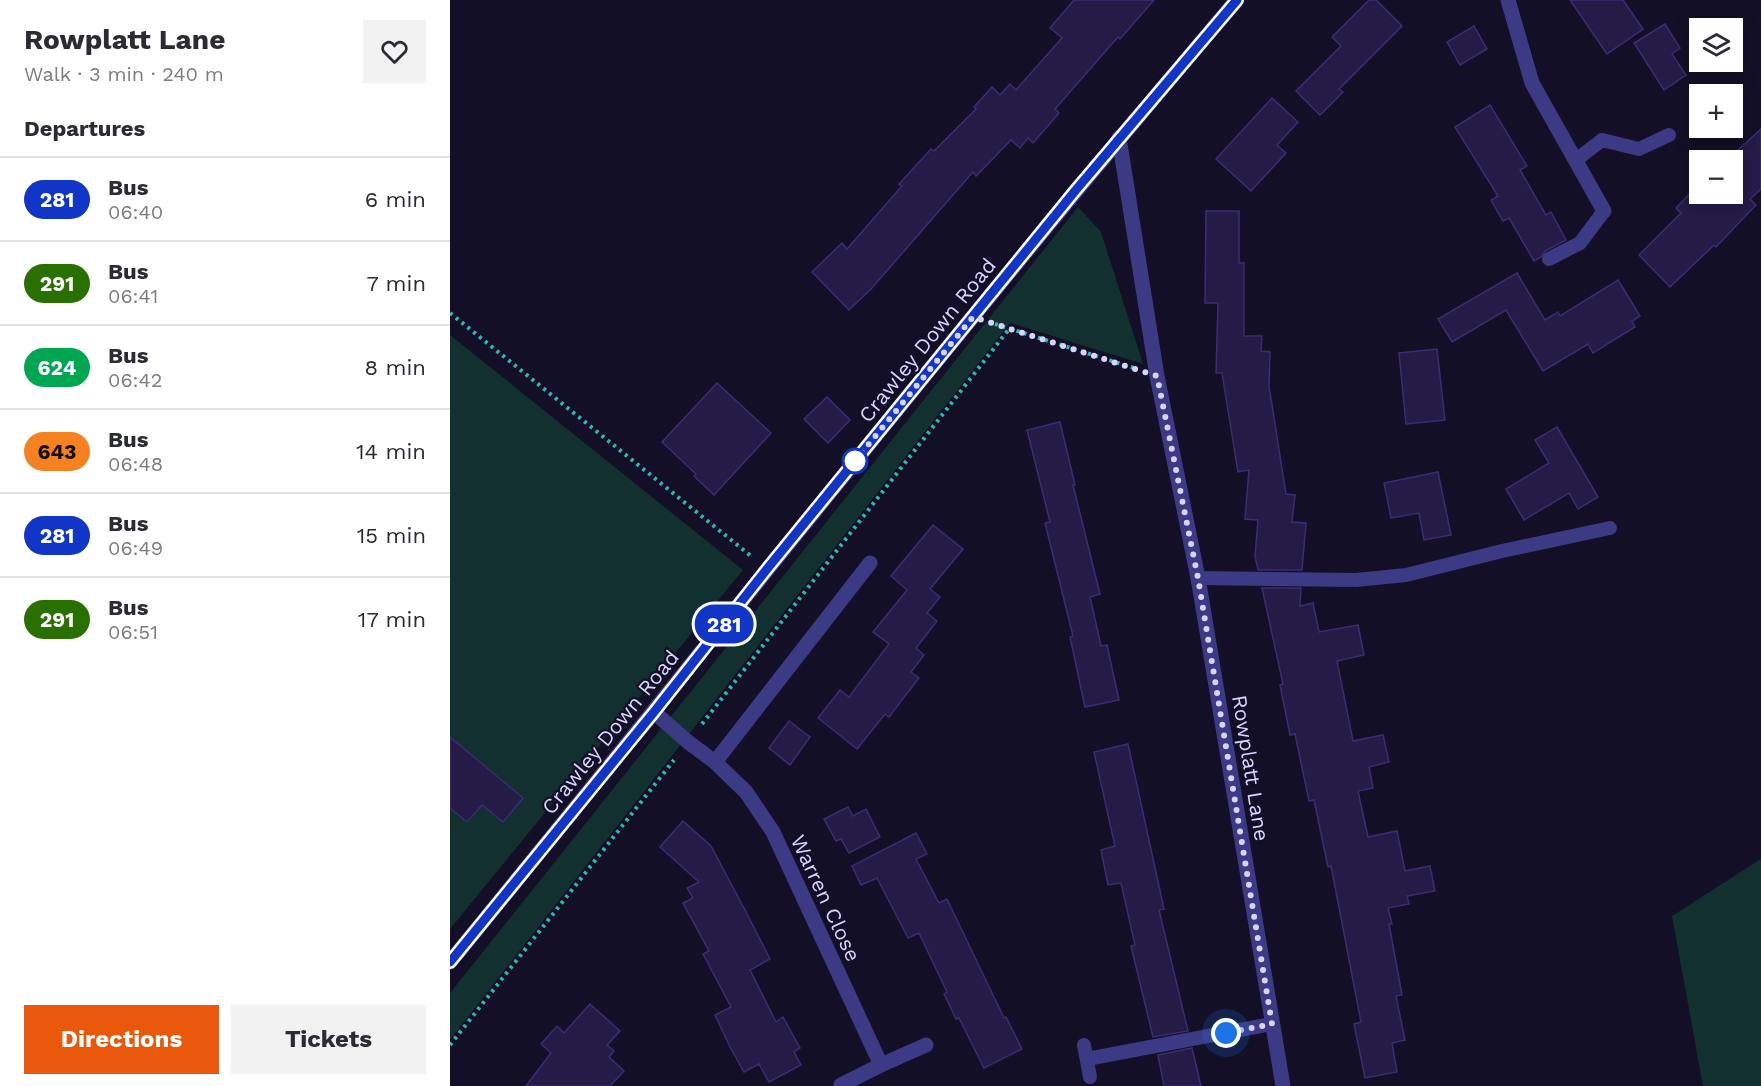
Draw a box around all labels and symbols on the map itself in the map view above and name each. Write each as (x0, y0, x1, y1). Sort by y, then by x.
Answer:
street label: Crawley Down Road (853, 253, 1001, 427)
unlabelled marker (842, 448, 868, 474)
line badge: 281 (690, 604, 758, 644)
street label: Crawley Down Road (536, 645, 684, 819)
street label: Rowplatt Lane (1227, 693, 1275, 843)
street label: Warren Close (786, 831, 866, 965)
your location (1211, 1018, 1241, 1048)

